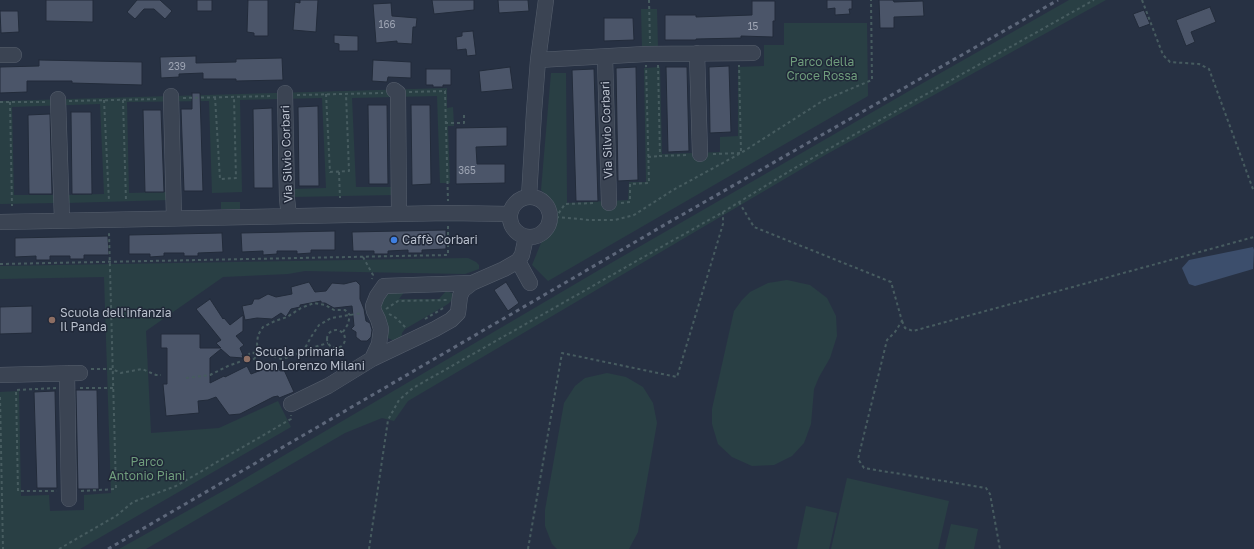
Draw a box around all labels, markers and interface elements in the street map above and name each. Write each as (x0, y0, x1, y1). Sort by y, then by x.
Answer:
house number: 166 (379, 19, 395, 31)
house number: 15 (748, 21, 758, 33)
park label: Parco della Croce Rossa (786, 55, 858, 83)
house number: 239 (168, 61, 186, 73)
street label: Via Silvio Corbari (598, 81, 616, 179)
street label: Via Silvio Corbari (278, 105, 296, 203)
house number: 365 (458, 165, 476, 177)
place label: Caffè Corbari (402, 233, 478, 247)
marker: Caffè Corbari (389, 235, 399, 245)
place label: Scuola dell'infanzia Il Panda (60, 306, 171, 334)
marker: Scuola dell'infanzia Il Panda (47, 315, 57, 325)
place label: Scuola primaria Don Lorenzo Milani (255, 345, 365, 373)
marker: Scuola primaria Don Lorenzo Milani (242, 354, 252, 364)
park label: Parco Antonio Piani (109, 455, 185, 483)

